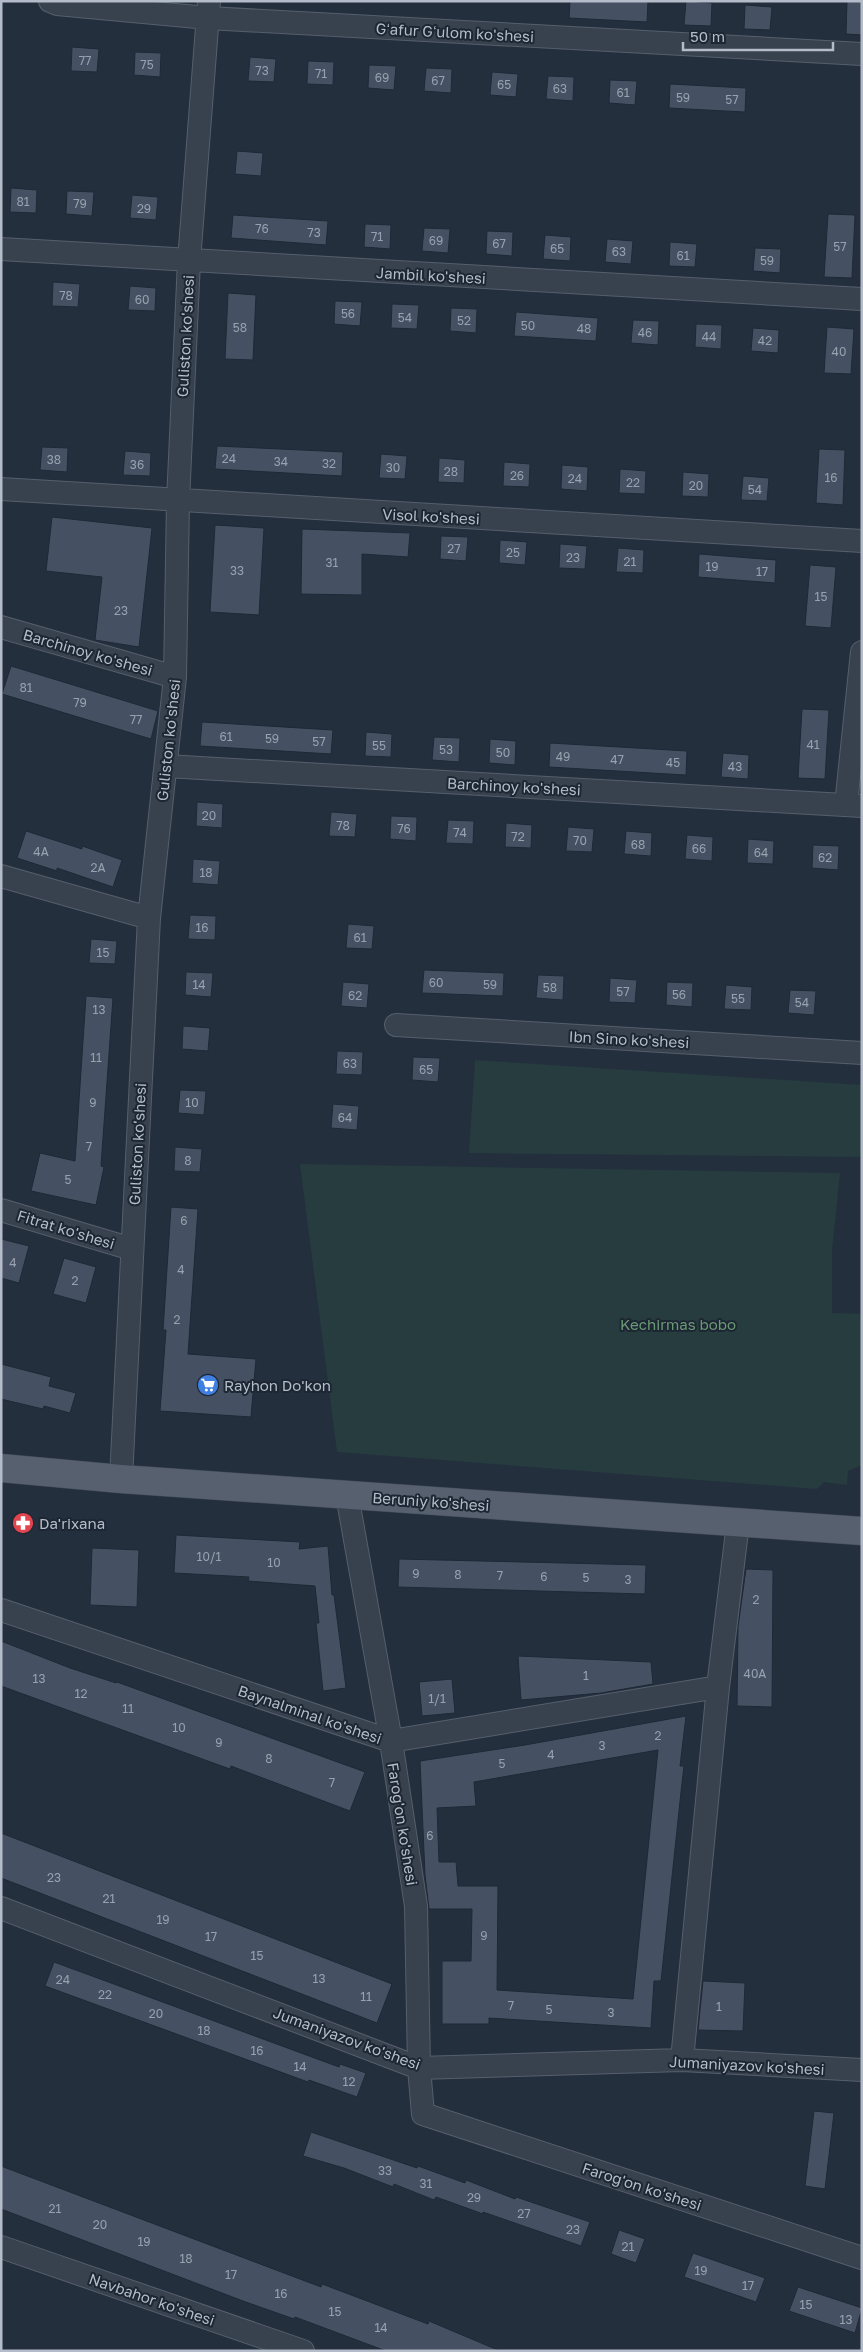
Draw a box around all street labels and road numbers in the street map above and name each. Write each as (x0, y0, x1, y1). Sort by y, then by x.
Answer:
street label: Gʻafur Gʻulom ko'shesi (375, 19, 535, 45)
street label: Jambil ko'shesi (376, 263, 486, 287)
street label: Guliston ko'shesi (173, 274, 197, 398)
street label: Visol ko'shesi (382, 504, 480, 528)
street label: Barchinoy ko'shesi (21, 625, 155, 679)
street label: Guliston ko'shesi (153, 678, 183, 802)
street label: Barchinoy ko'shesi (447, 774, 581, 798)
street label: Ibn Sino ko'shesi (568, 1027, 690, 1051)
street label: Guliston ko'shesi (125, 1082, 149, 1206)
street label: Fitrat ko'shesi (15, 1206, 117, 1252)
street label: Beruniy ko'shesi (372, 1488, 490, 1514)
street label: Baynalminal ko'shesi (236, 1681, 384, 1747)
street label: Farog'on ko'shesi (384, 1761, 422, 1887)
street label: Jumaniyazov ko'shesi (271, 2003, 423, 2073)
street label: Jumaniyazov ko'shesi (669, 2052, 825, 2078)
street label: Farog'on ko'shesi (580, 2158, 704, 2214)
street label: Navbahor ko'shesi (87, 2269, 217, 2329)

